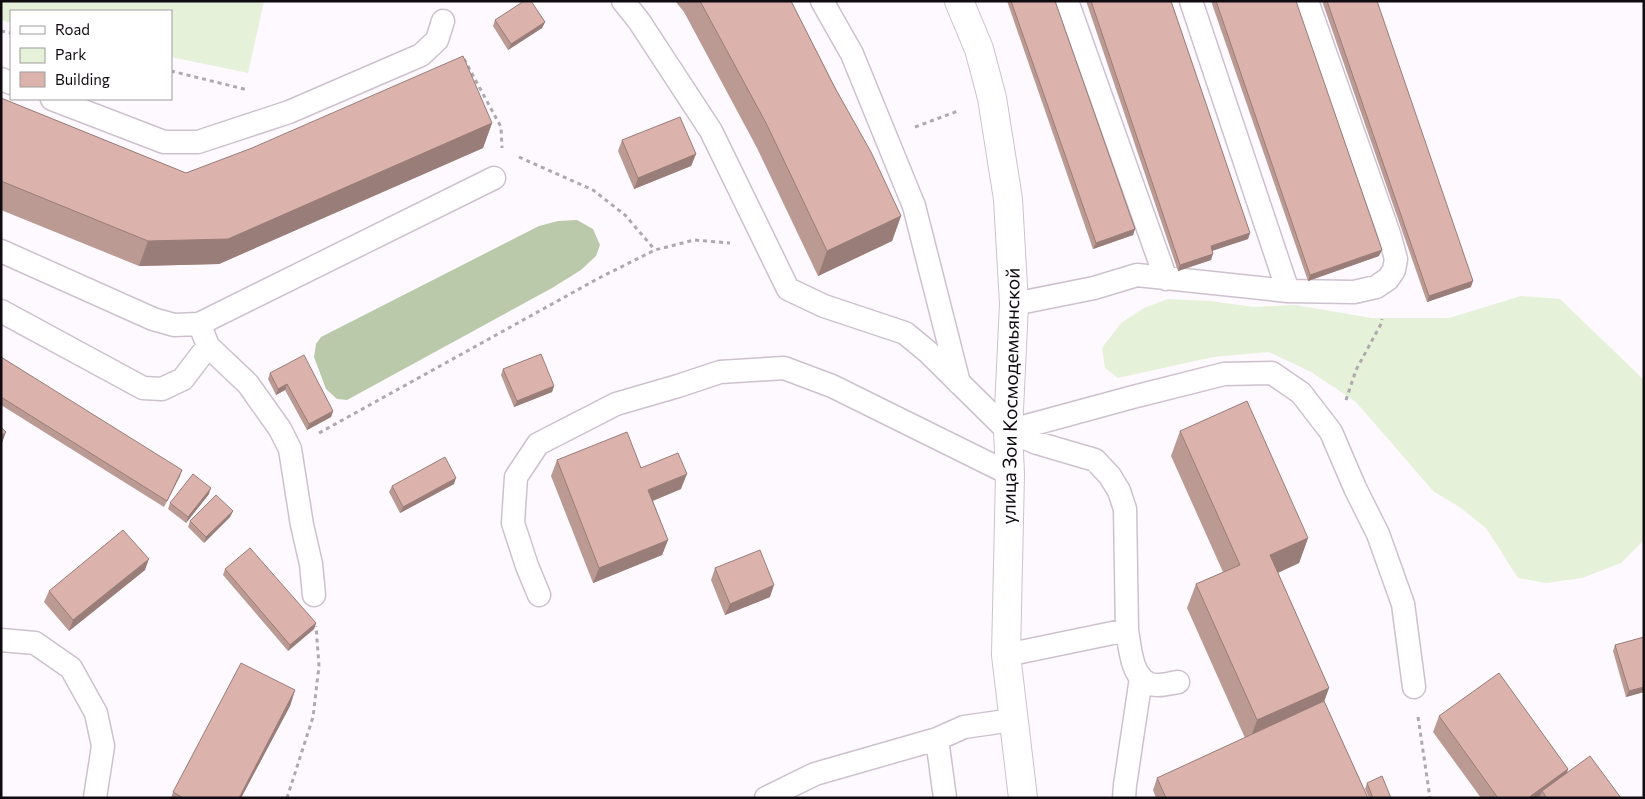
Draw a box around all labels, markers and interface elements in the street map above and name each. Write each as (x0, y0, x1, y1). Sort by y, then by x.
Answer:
legend (10, 10, 172, 100)
text: Road (55, 20, 90, 38)
text: Park (55, 45, 86, 63)
text: Building (55, 70, 110, 88)
street label: улица Зои Космодемьянской (996, 268, 1024, 524)

